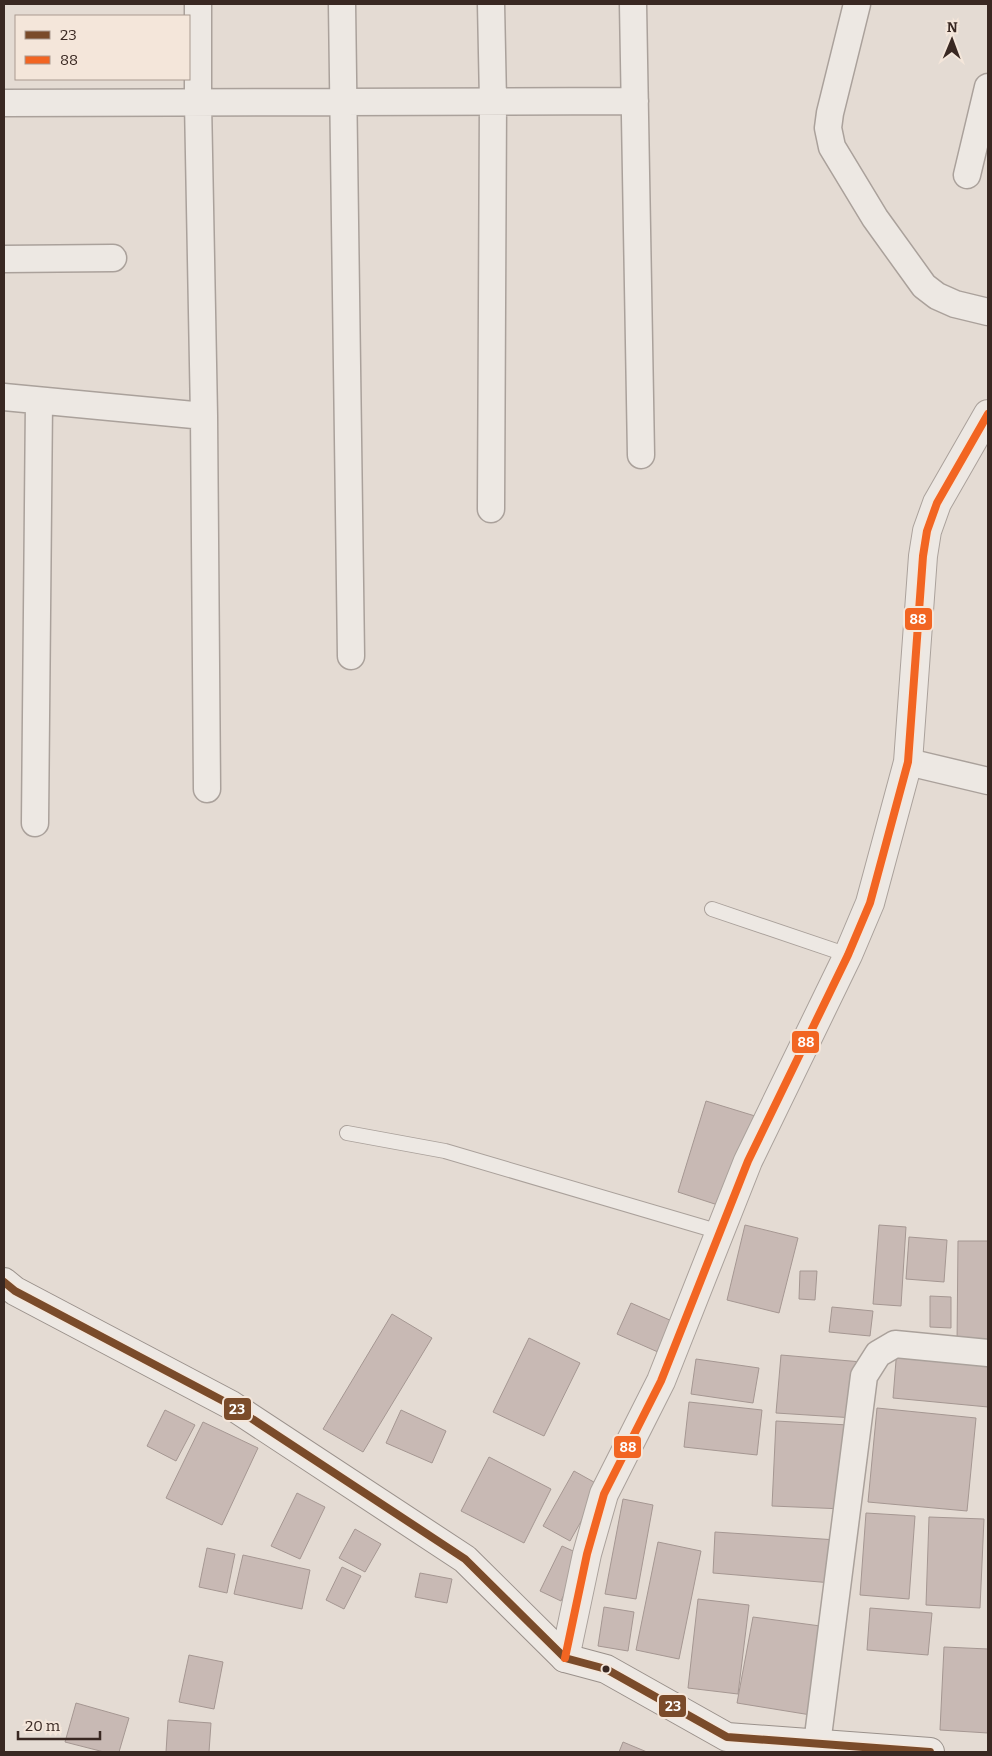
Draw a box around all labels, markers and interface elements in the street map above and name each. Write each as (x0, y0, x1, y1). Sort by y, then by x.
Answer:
legend (15, 15, 190, 80)
north arrow (927, 15, 977, 65)
text: N (947, 19, 958, 36)
text: 23 (60, 26, 77, 44)
text: 88 (60, 51, 78, 69)
line badge: 88 (904, 607, 933, 631)
text: 88 (910, 611, 926, 628)
line badge: 88 (791, 1030, 820, 1054)
text: 88 (798, 1034, 814, 1051)
line badge: 23 (223, 1397, 252, 1421)
text: 23 (229, 1401, 245, 1418)
line badge: 88 (613, 1435, 642, 1459)
text: 88 (620, 1439, 636, 1456)
unlabelled marker (601, 1664, 611, 1674)
line badge: 23 (658, 1694, 687, 1718)
text: 23 (665, 1698, 681, 1715)
scale bar (18, 1708, 100, 1740)
text: 20 m (25, 1717, 61, 1735)

